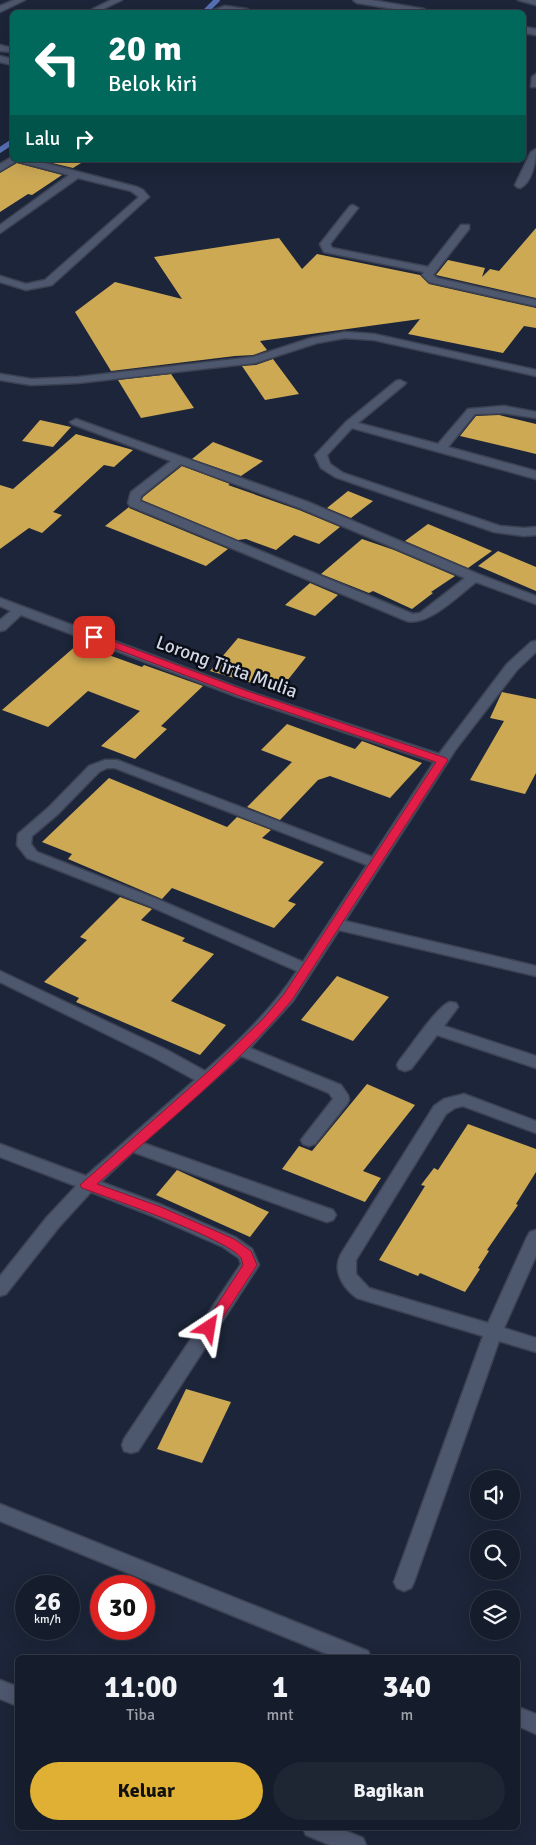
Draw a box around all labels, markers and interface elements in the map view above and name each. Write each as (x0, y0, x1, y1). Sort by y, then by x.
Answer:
text: 20 m (108, 27, 182, 70)
icon: left (25, 30, 90, 95)
text: Belok kiri (108, 70, 197, 97)
icon: right (70, 125, 98, 153)
text: Lalu (25, 127, 60, 151)
pin (73, 616, 115, 658)
icon: arrive (80, 623, 108, 651)
street label: Lorong Tirta Mulia (153, 630, 301, 704)
position arrow (182, 1301, 234, 1353)
map controls (470, 1470, 520, 1640)
button: sound (470, 1470, 520, 1520)
button: search (470, 1530, 520, 1580)
speed limit sign: 30 (90, 1575, 155, 1640)
text: 26 (34, 1586, 61, 1617)
button: layers (470, 1590, 520, 1640)
text: km/h (34, 1612, 61, 1627)
text: 11:00 (104, 1669, 178, 1706)
text: 1 (272, 1669, 288, 1706)
text: 340 (382, 1669, 431, 1706)
text: Tiba (126, 1705, 155, 1725)
text: mnt (266, 1705, 294, 1725)
text: m (400, 1705, 413, 1725)
button: Keluar (30, 1762, 263, 1820)
button: Bagikan (273, 1762, 505, 1820)

